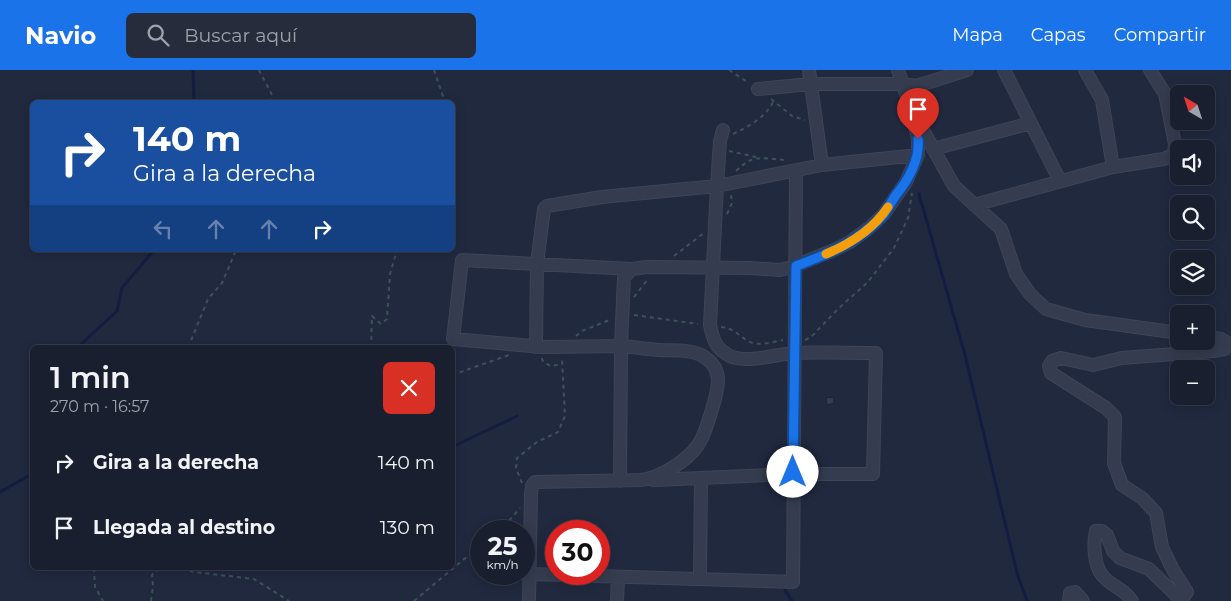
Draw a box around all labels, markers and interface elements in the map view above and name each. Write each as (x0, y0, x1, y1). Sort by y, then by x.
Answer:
search box (126, 13, 476, 58)
text: Navio (25, 21, 96, 50)
icon: search (144, 21, 172, 49)
text: Buscar aquí (184, 24, 297, 47)
text: Mapa (952, 24, 1003, 46)
text: Capas (1031, 24, 1086, 46)
text: Compartir (1114, 24, 1206, 46)
north arrow (1170, 85, 1215, 130)
map controls (1170, 85, 1215, 405)
pin (897, 88, 939, 139)
icon: arrive (904, 95, 932, 123)
text: 140 m (133, 117, 241, 160)
icon: right (50, 120, 115, 185)
button: sound (1170, 140, 1215, 185)
text: Gira a la derecha (133, 160, 316, 187)
button: search (1170, 195, 1215, 240)
icon: left (149, 215, 177, 243)
icon: ahead (202, 215, 230, 243)
icon: ahead (255, 215, 283, 243)
icon: right (308, 215, 336, 243)
button: layers (1170, 250, 1215, 295)
button: + (1170, 305, 1215, 350)
text: 1 min (50, 359, 131, 396)
button: − (1170, 360, 1215, 405)
button: close (383, 362, 435, 414)
text: 270 m · 16:57 (50, 397, 150, 416)
position arrow (766, 445, 818, 497)
icon: right (50, 449, 78, 477)
text: Gira a la derecha (93, 451, 259, 474)
text: 140 m (378, 451, 435, 474)
icon: arrive (50, 514, 78, 542)
text: Llegada al destino (93, 516, 275, 539)
text: 130 m (380, 516, 435, 539)
speed limit sign: 30 (545, 520, 610, 585)
text: 25 (488, 531, 517, 561)
text: km/h (486, 557, 519, 572)

